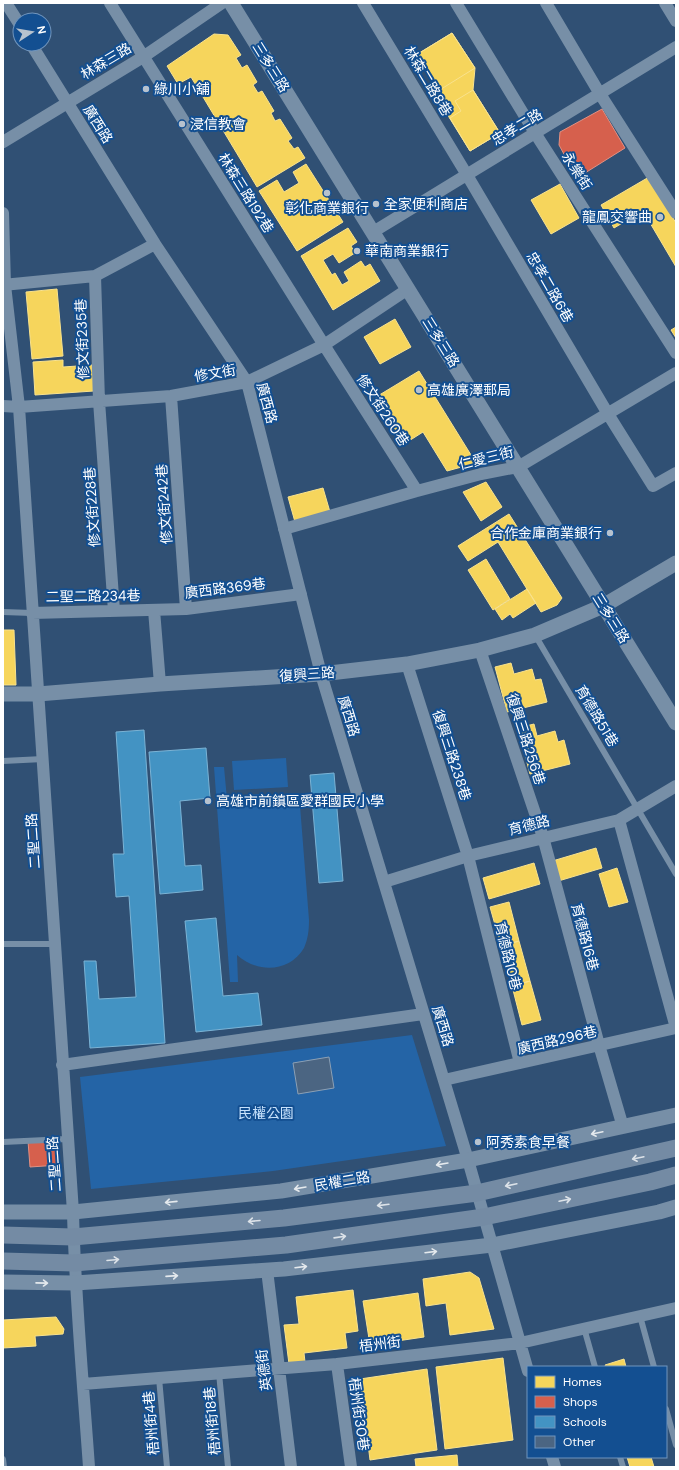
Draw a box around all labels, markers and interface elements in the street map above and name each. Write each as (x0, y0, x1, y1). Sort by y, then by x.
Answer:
north arrow (12, 12, 52, 52)
text: N (34, 25, 49, 35)
street label: 三多三路 (249, 38, 293, 96)
street label: 林森三路 (77, 39, 135, 83)
street label: 林森二路8巷 (400, 43, 456, 119)
place label: 綠川小舖 (154, 80, 210, 98)
marker: 綠川小舖 (141, 84, 151, 94)
street label: 廣西路 (79, 101, 117, 147)
street label: 忠孝二路 (488, 105, 546, 149)
place label: 浸信教會 (190, 115, 246, 133)
marker: 浸信教會 (177, 119, 187, 129)
street label: 永樂街 (558, 148, 596, 194)
street label: 林森三路192巷 (214, 150, 278, 236)
marker: 彰化商業銀行 (322, 188, 332, 198)
place label: 全家便利商店 (384, 195, 468, 213)
place label: 彰化商業銀行 (285, 199, 369, 217)
marker: 全家便利商店 (371, 199, 381, 209)
place label: 龍鳳交響曲 (582, 208, 652, 226)
marker: 龍鳳交響曲 (655, 212, 665, 222)
place label: 華南商業銀行 (365, 242, 449, 260)
marker: 華南商業銀行 (352, 246, 362, 256)
street label: 忠孝二路6巷 (523, 248, 577, 326)
street label: 修文街235巷 (72, 298, 92, 380)
street label: 三多三路 (419, 313, 463, 371)
street label: 修文街 (193, 360, 237, 386)
street label: 修文街260巷 (353, 371, 413, 449)
street label: 廣西路 (253, 380, 281, 426)
place label: 高雄廣澤郵局 (427, 381, 511, 399)
marker: 高雄廣澤郵局 (414, 385, 424, 395)
street label: 仁愛三街 (457, 442, 515, 474)
street label: 修文街242巷 (152, 463, 176, 545)
street label: 修文街228巷 (80, 466, 104, 548)
place label: 合作金庫商業銀行 (490, 524, 602, 542)
marker: 合作金庫商業銀行 (605, 528, 615, 538)
street label: 廣西路369巷 (183, 574, 267, 602)
street label: 二聖二路234巷 (45, 586, 141, 606)
street label: 三多三路 (589, 589, 633, 647)
street label: 復興三路 (278, 663, 336, 685)
street label: 育德路51巷 (572, 682, 622, 750)
street label: 復興三路256巷 (503, 691, 549, 787)
street label: 廣西路 (334, 693, 364, 739)
street label: 復興三路238巷 (429, 707, 475, 803)
place label: 高雄市前鎮區愛群國民小學 (216, 792, 384, 810)
marker: 高雄市前鎮區愛群國民小學 (203, 796, 213, 806)
street label: 育德路 (506, 811, 552, 839)
street label: 二聖二路 (22, 812, 44, 870)
street label: 育德路16巷 (567, 901, 603, 973)
street label: 育德路10巷 (491, 920, 525, 992)
street label: 廣西路 (428, 1003, 458, 1049)
street label: 廣西路296巷 (515, 1022, 599, 1058)
park label: 民權公園 (238, 1104, 294, 1122)
one-way arrow (591, 1129, 604, 1137)
place label: 阿秀素食早餐 (486, 1133, 570, 1151)
street label: 二聖二路 (43, 1135, 65, 1193)
marker: 阿秀素食早餐 (473, 1137, 483, 1147)
one-way arrow (632, 1154, 645, 1162)
one-way arrow (436, 1160, 449, 1168)
street label: 民權二路 (313, 1167, 371, 1195)
one-way arrow (505, 1182, 518, 1190)
one-way arrow (294, 1184, 307, 1192)
one-way arrow (558, 1196, 571, 1204)
one-way arrow (165, 1199, 178, 1206)
one-way arrow (377, 1201, 390, 1209)
one-way arrow (248, 1217, 261, 1224)
one-way arrow (333, 1233, 346, 1241)
one-way arrow (424, 1248, 437, 1256)
one-way arrow (106, 1256, 119, 1263)
one-way arrow (294, 1263, 307, 1271)
one-way arrow (165, 1273, 178, 1280)
one-way arrow (35, 1279, 48, 1286)
street label: 梧州街 (358, 1333, 402, 1355)
street label: 英德街 (253, 1348, 275, 1392)
legend (527, 1366, 667, 1458)
text: Homes (563, 1374, 602, 1390)
street label: 梧州街30巷 (345, 1376, 373, 1452)
street label: 梧州街18巷 (200, 1386, 224, 1456)
street label: 梧州街4巷 (139, 1390, 163, 1456)
text: Shops (563, 1394, 598, 1410)
text: Schools (563, 1414, 607, 1430)
text: Other (563, 1434, 596, 1450)

